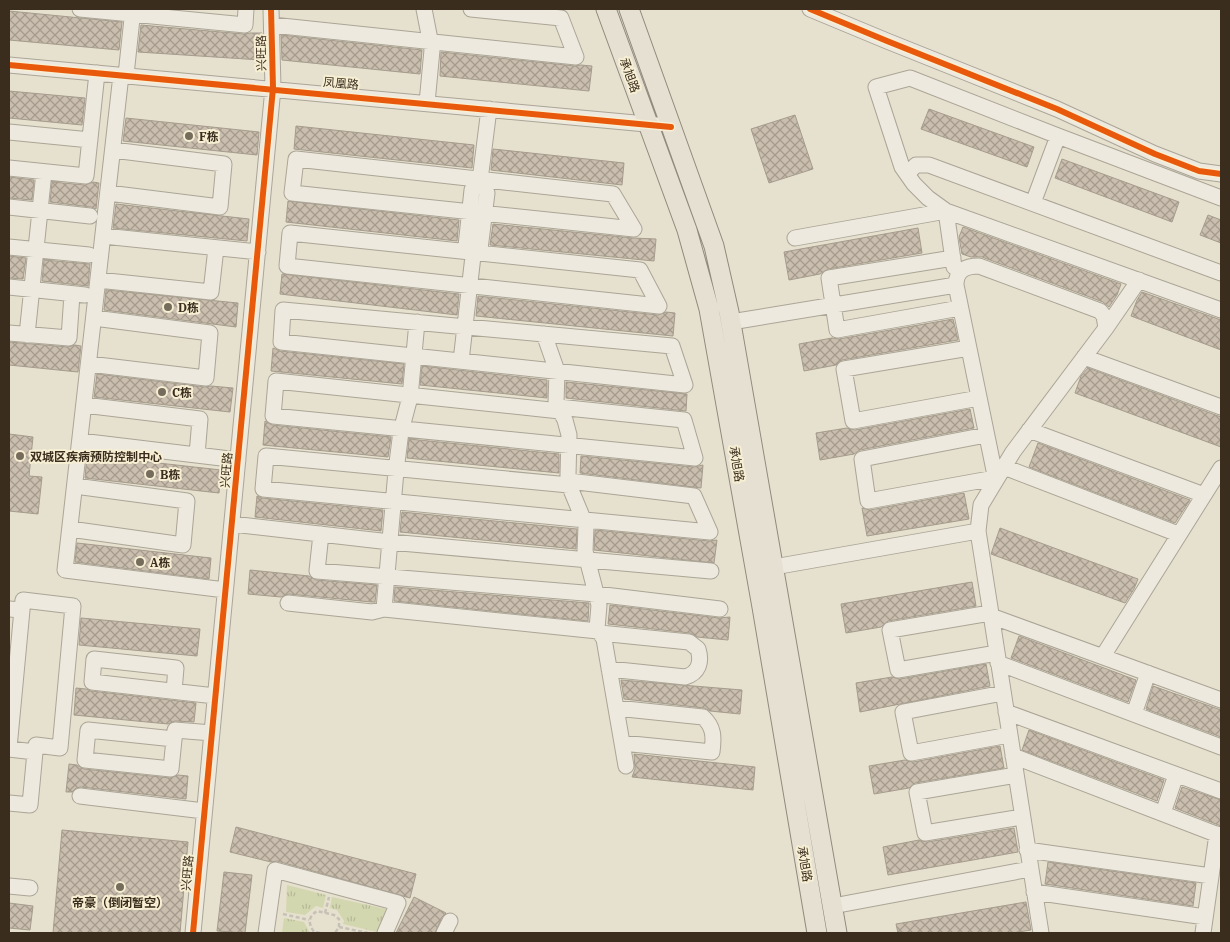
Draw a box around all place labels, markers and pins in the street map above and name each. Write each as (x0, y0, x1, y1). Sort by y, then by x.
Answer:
place label: F栋 (199, 129, 219, 144)
marker: F栋 (183, 130, 195, 142)
place label: D栋 (178, 300, 199, 315)
marker: D栋 (162, 301, 174, 313)
place label: C栋 (172, 385, 192, 400)
marker: C栋 (156, 386, 168, 398)
place label: 双城区疾病预防控制中心 (30, 449, 162, 464)
marker: 双城区疾病预防控制中心 (14, 450, 26, 462)
place label: B栋 (160, 467, 180, 482)
marker: B栋 (144, 468, 156, 480)
place label: A栋 (150, 555, 170, 570)
marker: A栋 (134, 556, 146, 568)
marker: 帝豪（倒闭暂空） (114, 881, 126, 893)
place label: 帝豪（倒闭暂空） (72, 895, 168, 910)

